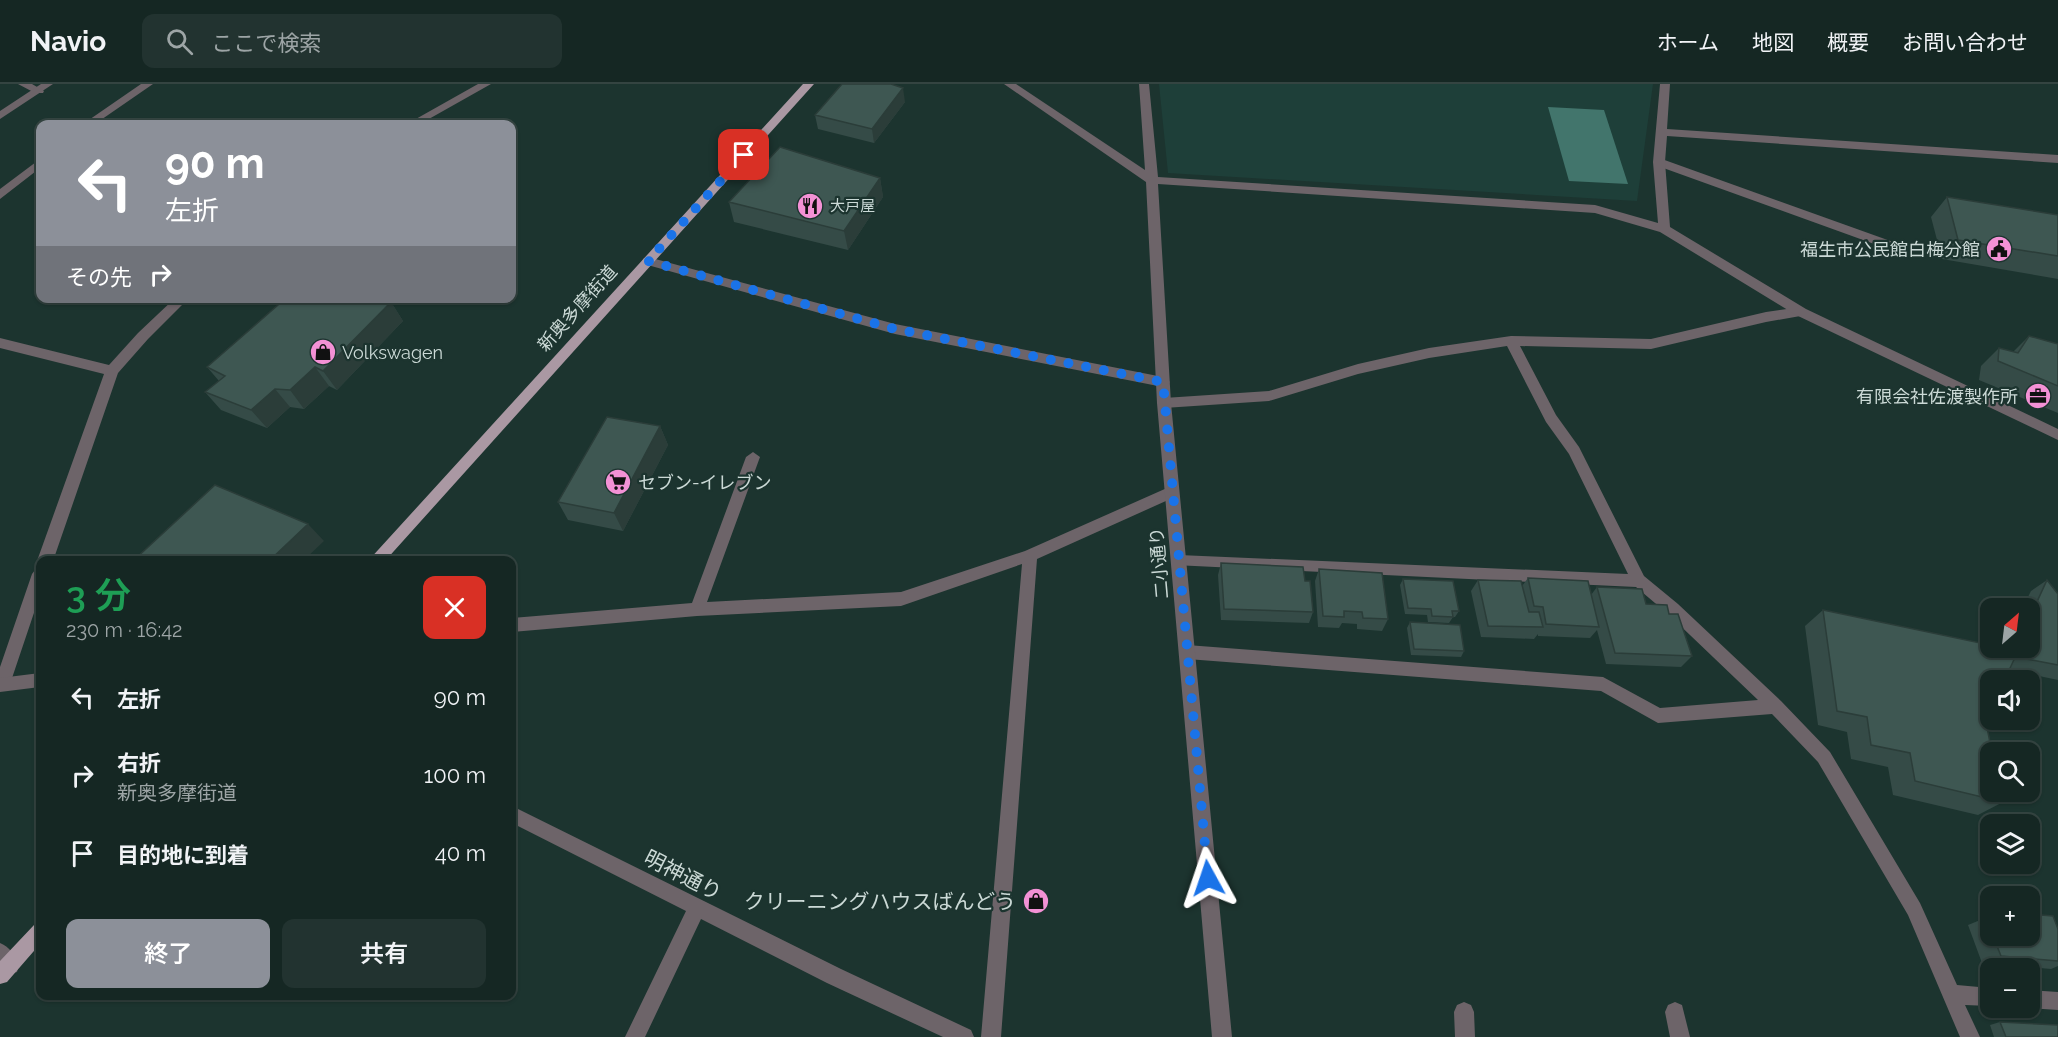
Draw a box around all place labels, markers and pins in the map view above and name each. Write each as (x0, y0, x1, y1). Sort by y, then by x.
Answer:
pin (718, 129, 769, 180)
restaurant icon: 大戸屋 (795, 191, 825, 221)
place label: 大戸屋 (830, 197, 875, 215)
public building icon: 福生市公民館白梅分館 (1984, 234, 2014, 264)
place label: 福生市公民館白梅分館 (1800, 239, 1980, 260)
shop icon: Volkswagen (308, 337, 338, 367)
place label: Volkswagen (342, 342, 443, 363)
office icon: 有限会社佐渡製作所 (2023, 381, 2053, 411)
place label: 有限会社佐渡製作所 (1856, 386, 2018, 407)
supermarket icon: セブン-イレブン (603, 467, 633, 497)
place label: セブン-イレブン (638, 472, 772, 493)
shop icon: クリーニングハウスばんどう (1021, 886, 1051, 916)
place label: クリーニングハウスばんどう (744, 889, 1016, 914)

